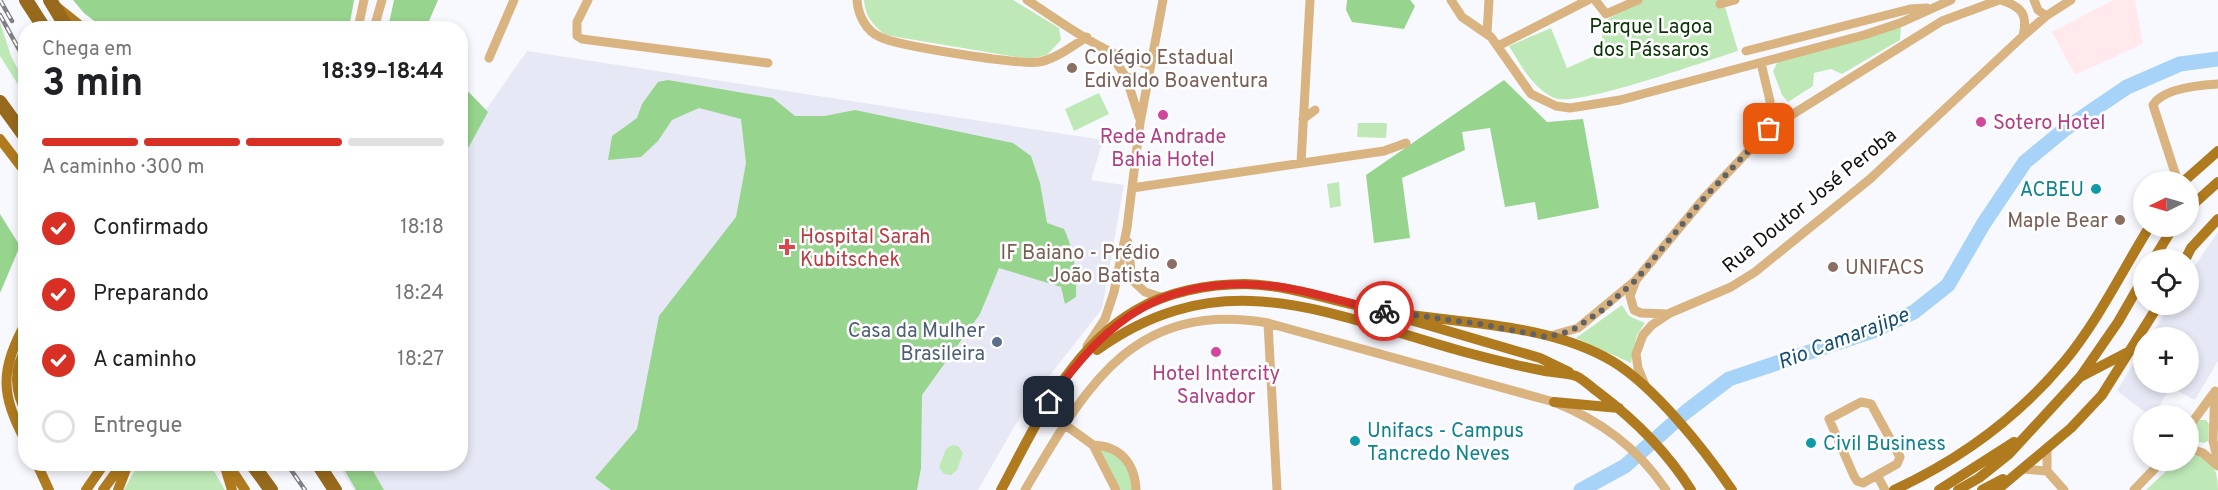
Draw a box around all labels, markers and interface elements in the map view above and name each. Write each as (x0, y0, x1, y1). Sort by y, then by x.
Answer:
park label: Parque Lagoa dos Pássaros (1589, 15, 1713, 64)
text: Chega em (42, 37, 132, 63)
place label: Colégio Estadual Edivaldo Boaventura (1084, 46, 1268, 95)
text: 18:39–18:44 (322, 59, 444, 86)
text: 3 min (42, 61, 143, 110)
marker: Colégio Estadual Edivaldo Boaventura (1065, 61, 1079, 75)
pin (1743, 103, 1794, 154)
marker: Rede Andrade Bahia Hotel (1156, 108, 1170, 122)
place label: Sotero Hotel (1993, 111, 2105, 137)
icon: bag (1752, 112, 1785, 145)
marker: Sotero Hotel (1974, 115, 1988, 129)
street label: Rua Doutor José Peroba (1718, 123, 1903, 280)
place label: Rede Andrade Bahia Hotel (1100, 125, 1226, 174)
text: A caminho · 300 m (42, 155, 204, 181)
north arrow (2133, 171, 2199, 237)
map controls (2133, 171, 2199, 471)
place label: ACBEU (2020, 178, 2084, 204)
marker: ACBEU (2089, 182, 2103, 196)
place label: Maple Bear (2007, 209, 2108, 235)
icon: check (42, 212, 75, 245)
marker: Maple Bear (2113, 213, 2127, 227)
text: Confirmado (93, 215, 209, 242)
text: 18:18 (400, 215, 444, 241)
place label: Hospital Sarah Kubitschek (800, 225, 931, 274)
marker: Hospital Sarah Kubitschek (778, 238, 796, 256)
place label: IF Baiano - Prédio João Batista (1001, 241, 1160, 290)
button: locate (2133, 249, 2199, 315)
place label: UNIFACS (1845, 256, 1924, 282)
marker: IF Baiano - Prédio João Batista (1165, 257, 1179, 271)
marker: UNIFACS (1826, 260, 1840, 274)
icon: check (42, 278, 75, 311)
text: Preparando (93, 281, 209, 308)
text: 18:24 (395, 281, 444, 307)
courier (1354, 281, 1414, 341)
icon: bike (1368, 295, 1401, 328)
water label: Rio Camarajipe (1774, 302, 1914, 377)
place label: Casa da Mulher Brasileira (848, 319, 985, 368)
button: + (2133, 327, 2199, 393)
marker: Casa da Mulher Brasileira (990, 335, 1004, 349)
icon: check (42, 344, 75, 377)
marker: Hotel Intercity Salvador (1209, 345, 1223, 359)
text: A caminho (93, 347, 196, 374)
text: 18:27 (397, 347, 444, 373)
place label: Hotel Intercity Salvador (1152, 362, 1280, 411)
pin (1023, 376, 1074, 427)
icon: home (1032, 385, 1065, 418)
button: − (2133, 405, 2199, 471)
text: Entregue (93, 413, 182, 440)
place label: Unifacs - Campus Tancredo Neves (1367, 419, 1524, 468)
place label: Civil Business (1823, 432, 1946, 458)
marker: Unifacs - Campus Tancredo Neves (1348, 434, 1362, 448)
marker: Civil Business (1804, 436, 1818, 450)

